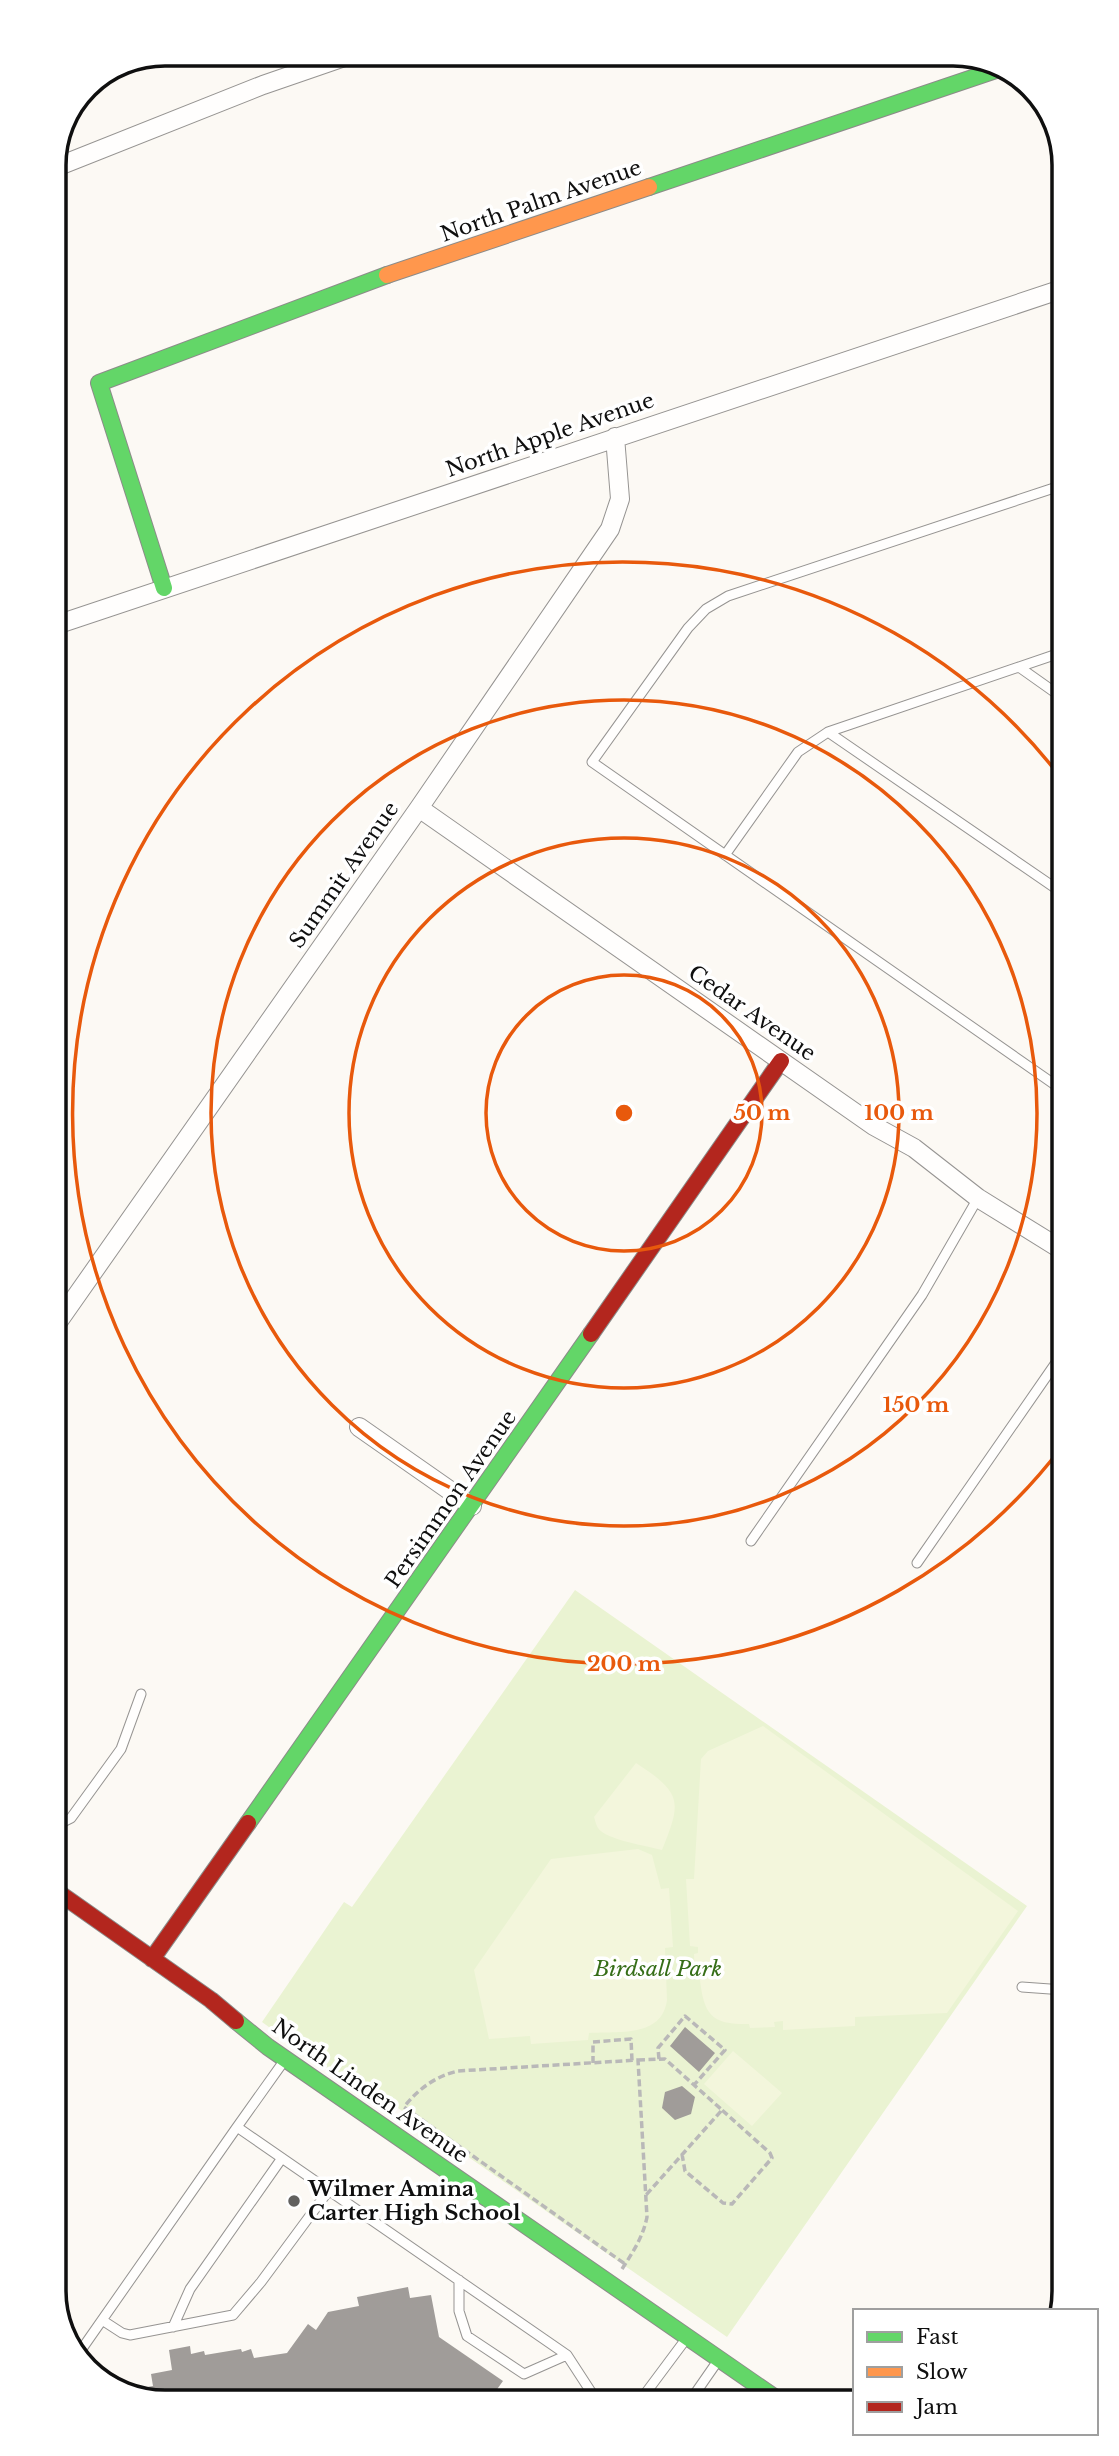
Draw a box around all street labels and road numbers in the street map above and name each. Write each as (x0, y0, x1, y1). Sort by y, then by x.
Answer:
street label: North Palm Avenue (437, 154, 645, 248)
street label: North Apple Avenue (443, 387, 657, 483)
street label: Summit Avenue (284, 797, 404, 953)
street label: Cedar Avenue (683, 960, 821, 1066)
street label: Persimmon Avenue (380, 1405, 522, 1593)
street label: North Linden Avenue (267, 2013, 473, 2169)

